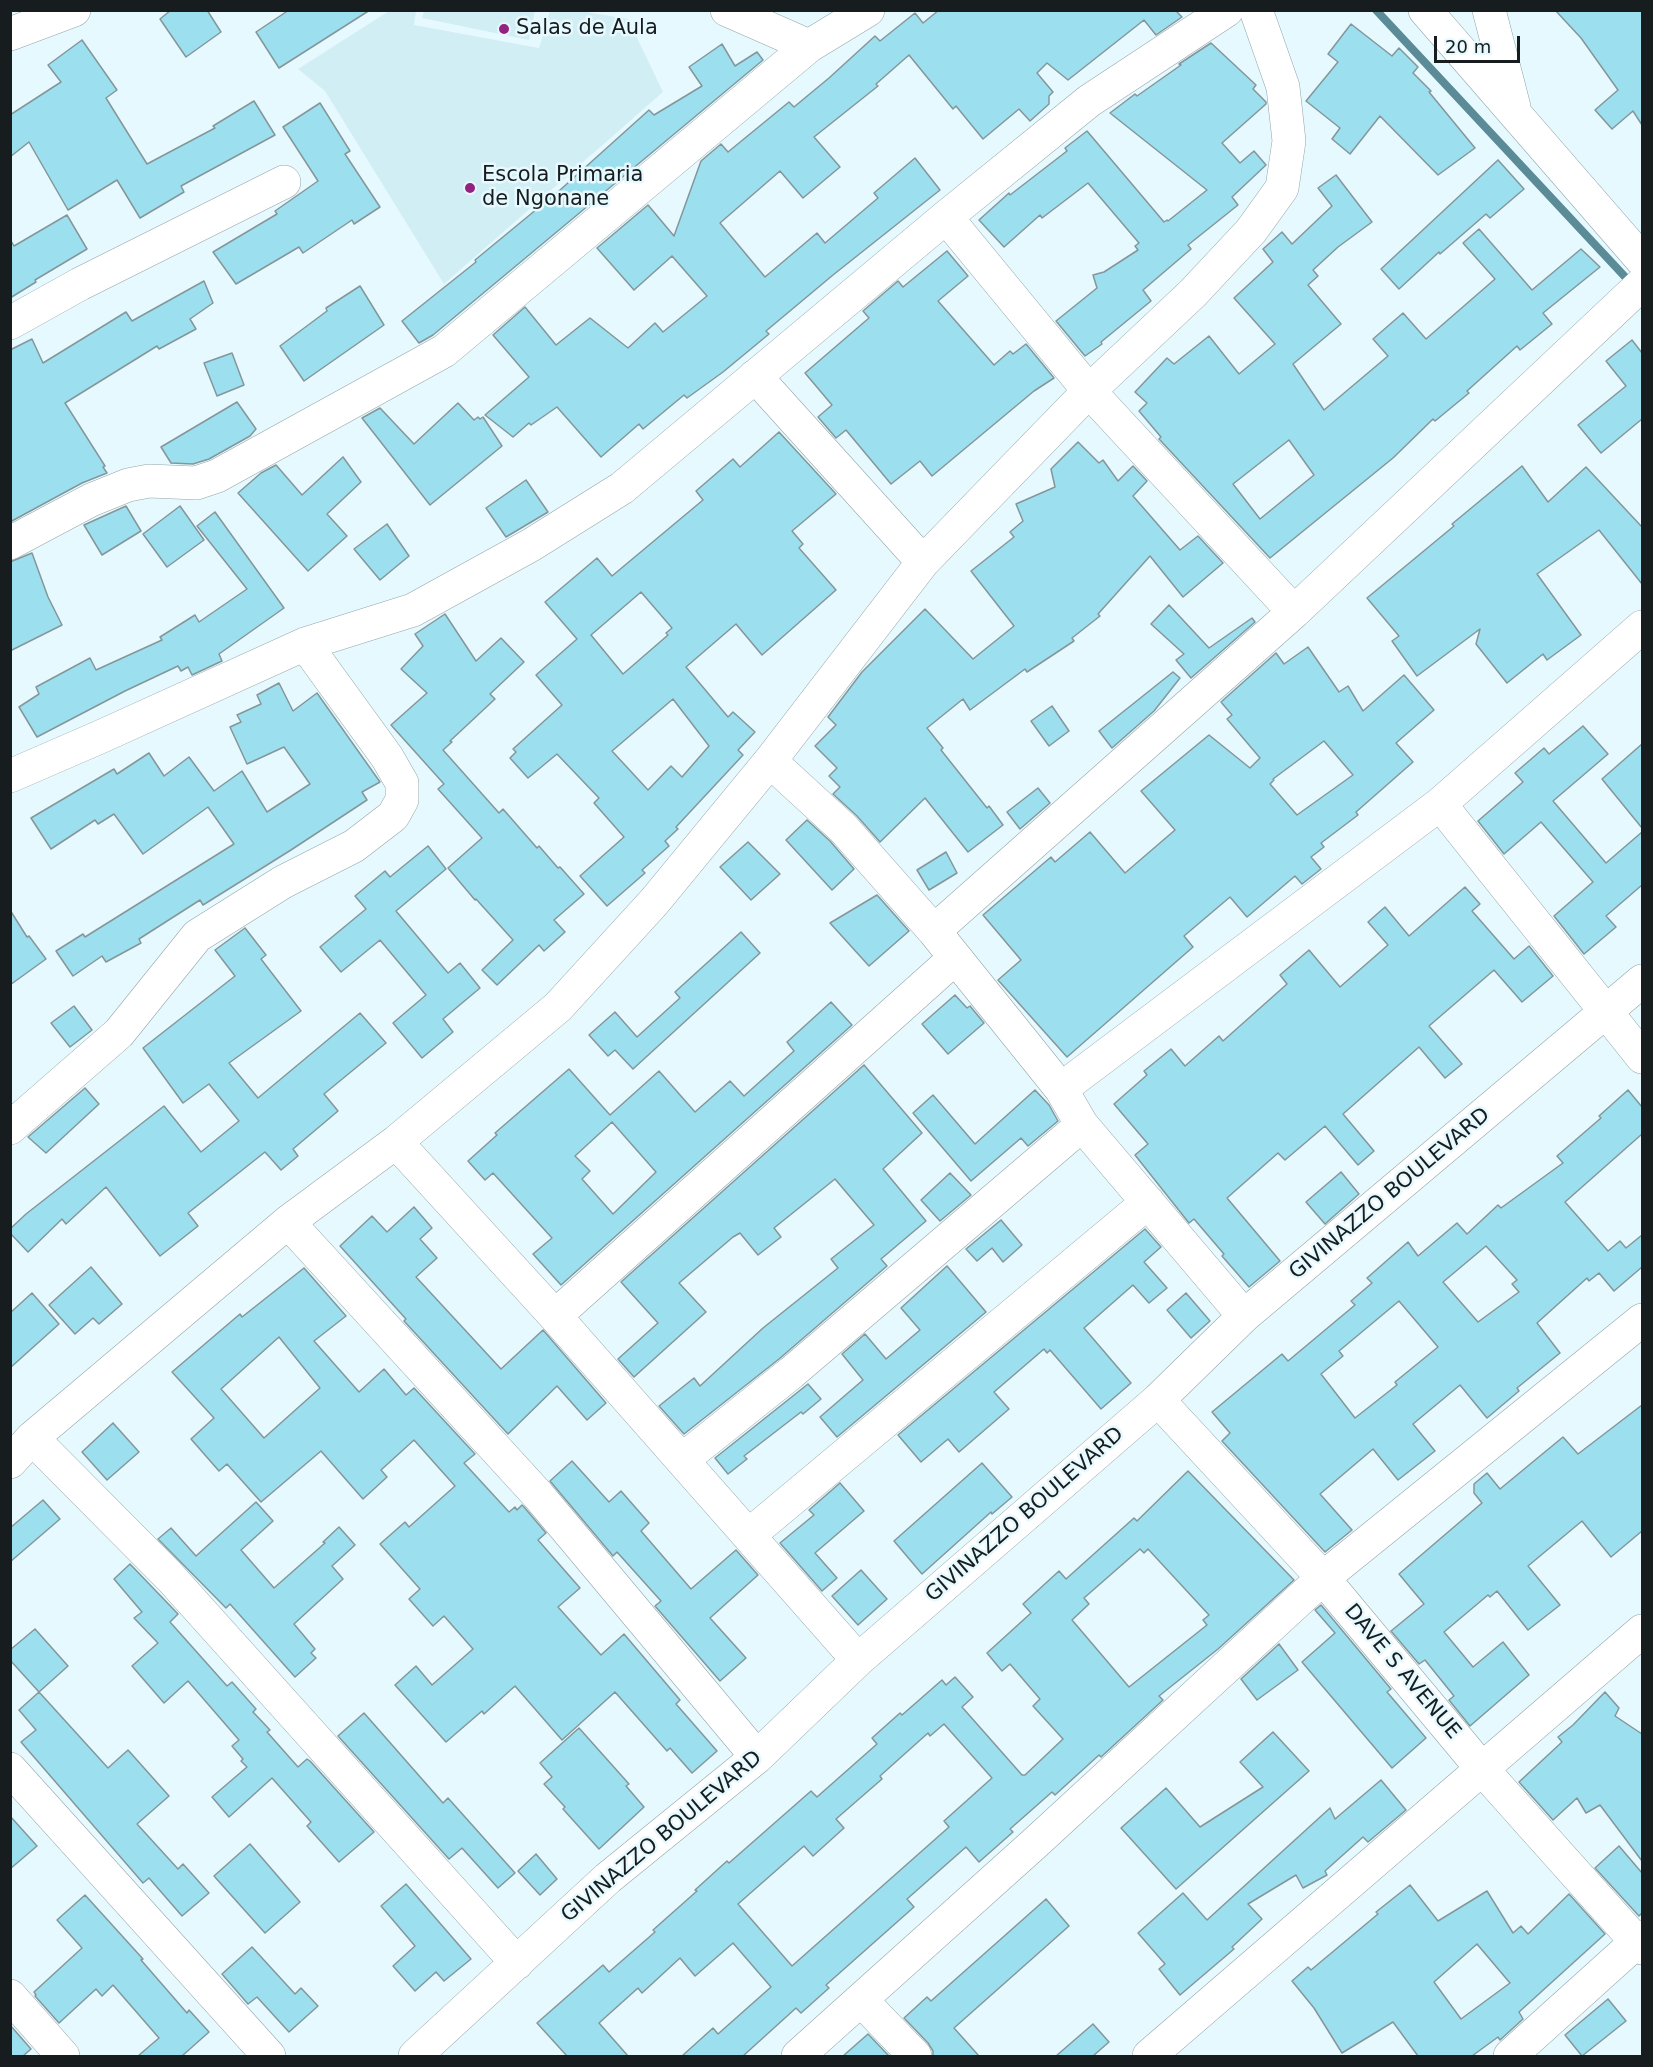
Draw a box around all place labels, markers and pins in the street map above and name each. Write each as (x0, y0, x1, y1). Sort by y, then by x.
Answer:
place label: Salas de Aula (516, 16, 658, 42)
marker: Salas de Aula (497, 22, 511, 36)
place label: Escola Primaria de Ngonane (482, 163, 643, 213)
marker: Escola Primaria de Ngonane (463, 181, 477, 195)

